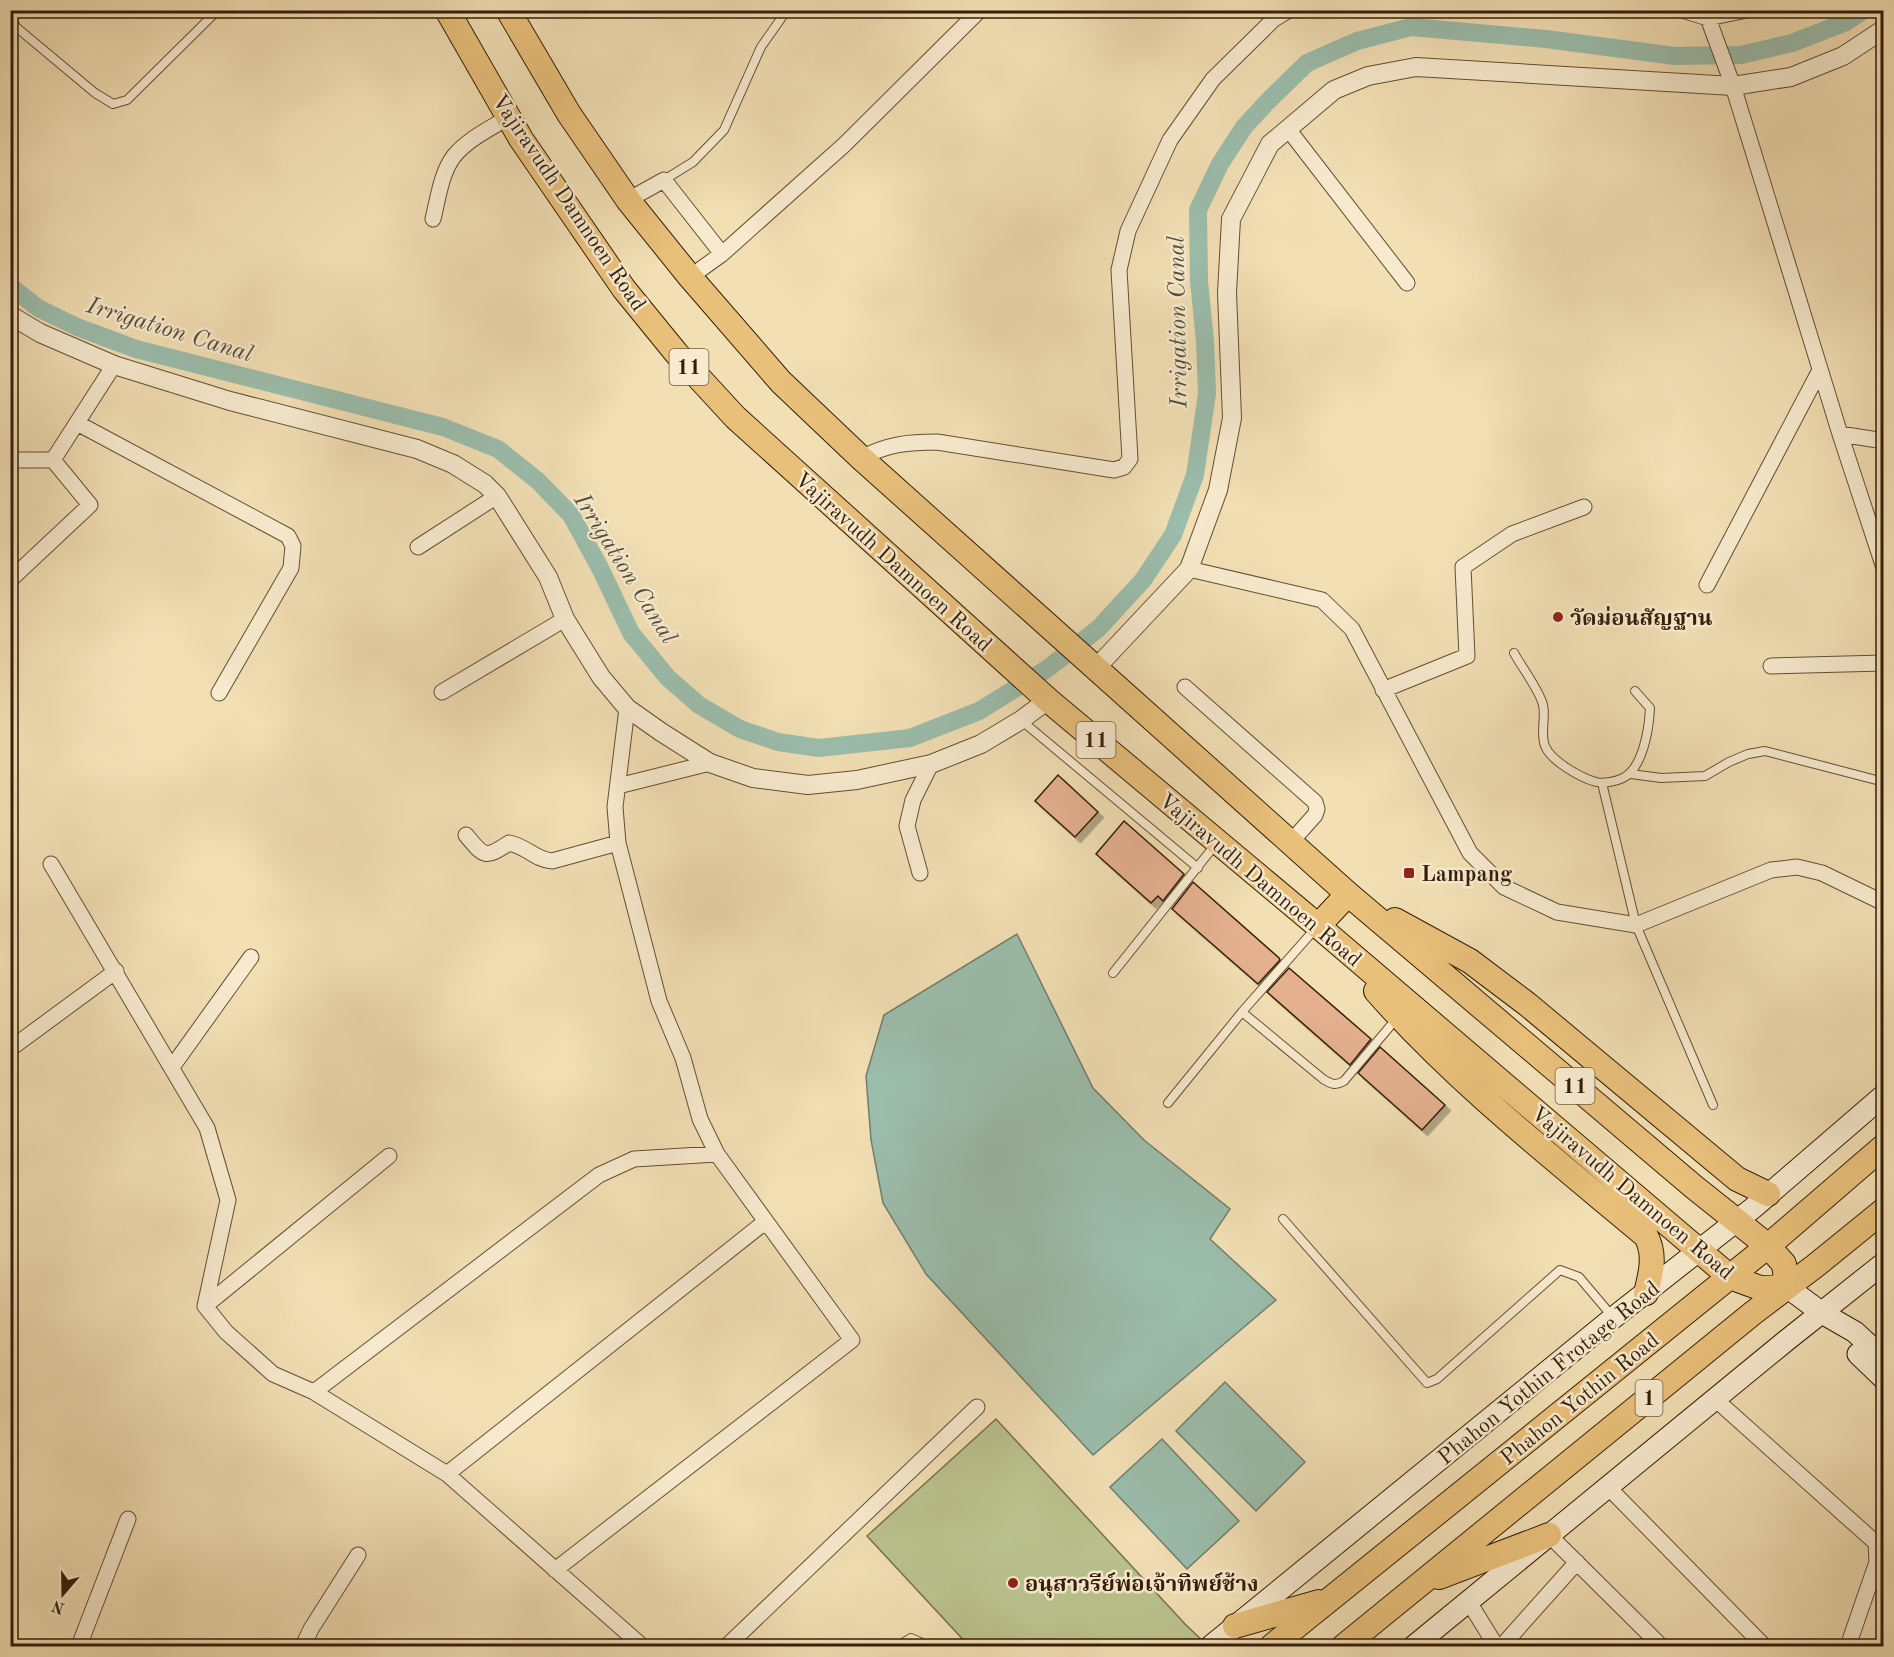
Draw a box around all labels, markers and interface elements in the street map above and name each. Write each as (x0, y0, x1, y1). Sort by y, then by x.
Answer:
street label: Vajiravudh Damnoen Road (487, 91, 649, 316)
water label: Irrigation Canal (1165, 236, 1193, 409)
water label: Irrigation Canal (83, 294, 255, 368)
road number: 11 (670, 349, 708, 385)
street label: Vajiravudh Damnoen Road (790, 468, 995, 657)
water label: Irrigation Canal (568, 489, 680, 649)
place label: วัดม่อนสัญฐาน (1570, 606, 1713, 630)
marker: วัดม่อนสัญฐาน (1551, 610, 1565, 624)
road number: 11 (1076, 722, 1116, 758)
street label: Vajiravudh Damnoen Road (1154, 790, 1365, 971)
place label: Lampang (1421, 864, 1512, 886)
marker: Lampang (1402, 866, 1416, 880)
road number: 11 (1556, 1068, 1594, 1104)
street label: Vajiravudh Damnoen Road (1526, 1103, 1737, 1284)
street label: Phahon Yothin Frotage Road (1434, 1277, 1664, 1470)
street label: Phahon Yothin Road (1497, 1329, 1664, 1470)
road number: 1 (1636, 1380, 1662, 1416)
north arrow (33, 1564, 93, 1624)
place label: อนุสาวรีย์พ่อเจ้าทิพย์ช้าง (1025, 1572, 1259, 1598)
marker: อนุสาวรีย์พ่อเจ้าทิพย์ช้าง (1006, 1576, 1020, 1590)
text: N (49, 1596, 67, 1616)

